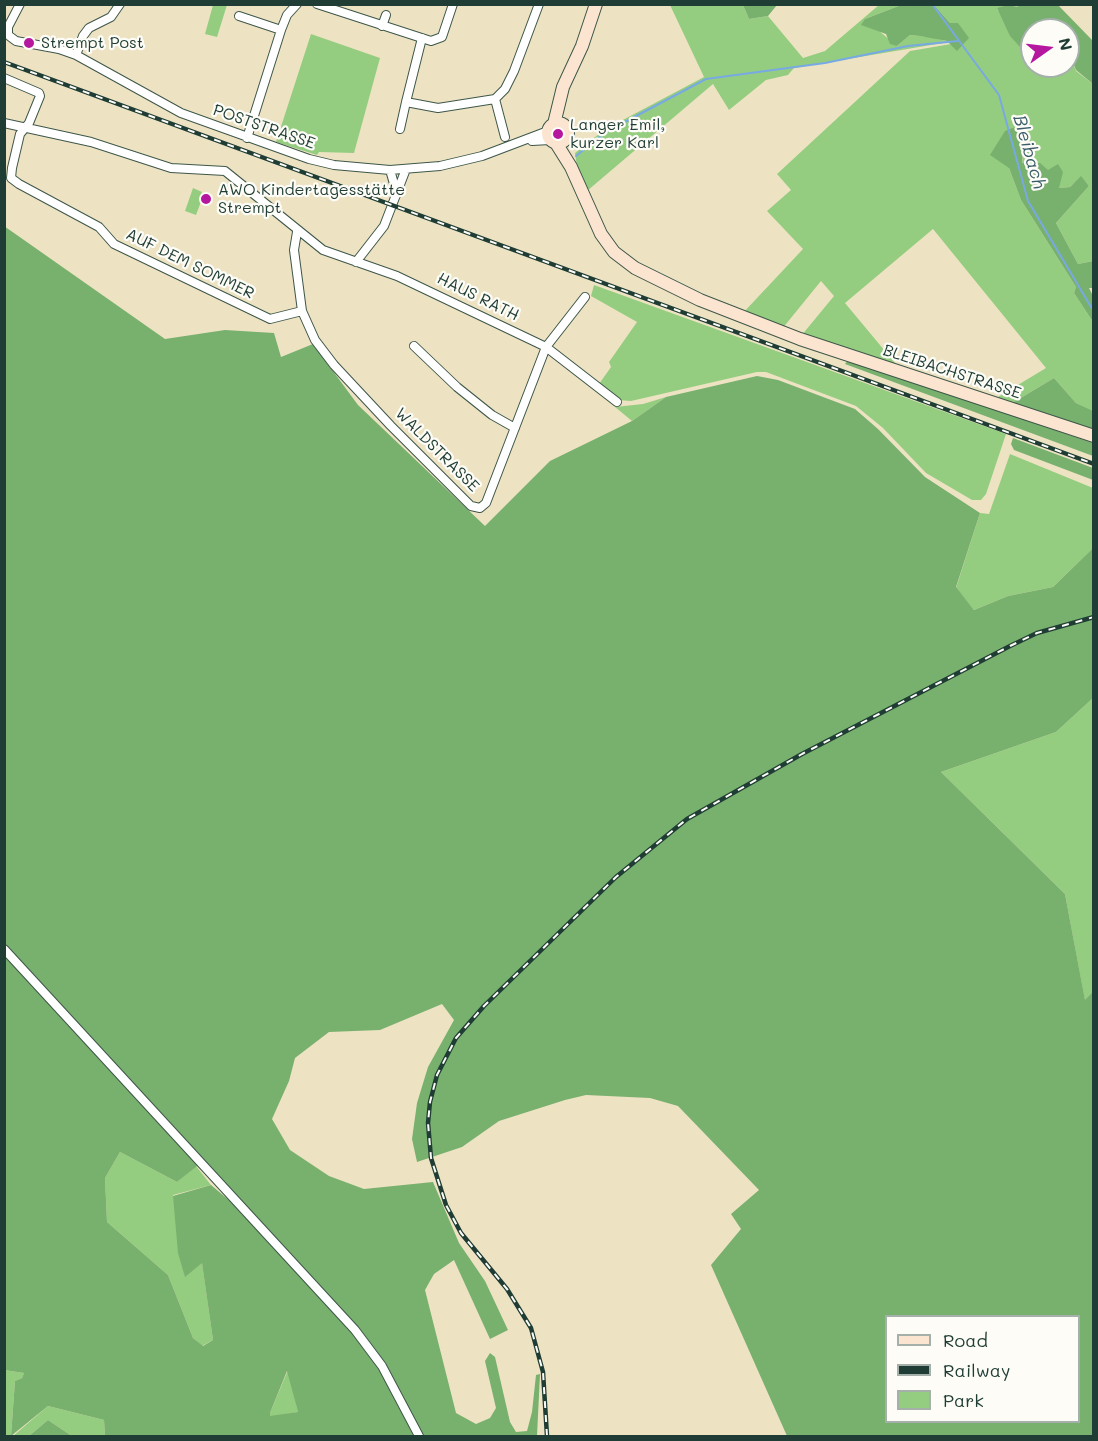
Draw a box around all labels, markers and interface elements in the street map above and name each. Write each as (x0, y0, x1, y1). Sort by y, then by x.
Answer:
north arrow (1020, 18, 1080, 78)
place label: Strempt Post (41, 33, 144, 53)
marker: Strempt Post (22, 36, 36, 50)
text: N (1054, 36, 1078, 52)
street label: POSTSTRASSE (210, 101, 318, 153)
water label: Bleibach (1008, 113, 1050, 191)
place label: Langer Emil, kurzer Karl (570, 115, 665, 153)
marker: Langer Emil, kurzer Karl (551, 127, 565, 141)
place label: AWO Kindertagesstätte Strempt (218, 180, 405, 218)
marker: AWO Kindertagesstätte Strempt (199, 192, 213, 206)
street label: AUF DEM SOMMER (123, 225, 257, 303)
street label: HAUS RATH (434, 269, 522, 325)
street label: BLEIBACHSTRASSE (881, 341, 1023, 403)
street label: WALDSTRASSE (391, 404, 483, 496)
legend (885, 1315, 1080, 1423)
text: Road (943, 1328, 988, 1352)
text: Railway (943, 1358, 1010, 1382)
text: Park (943, 1388, 984, 1412)

